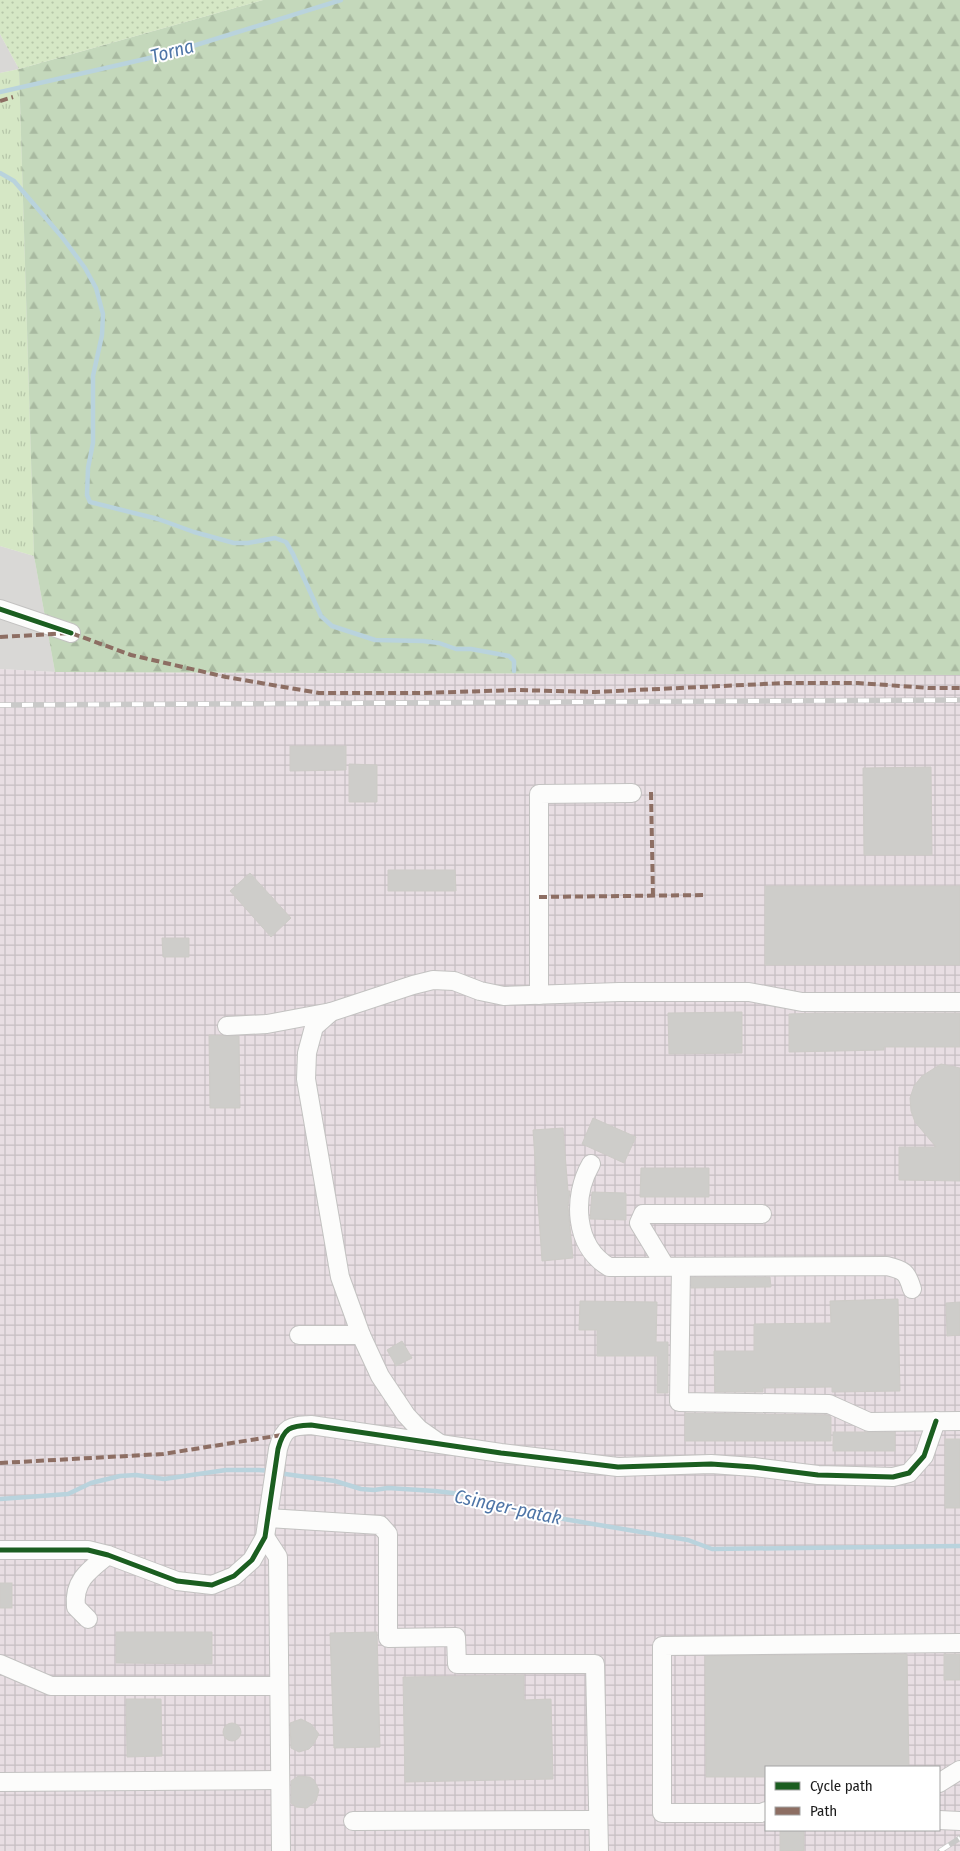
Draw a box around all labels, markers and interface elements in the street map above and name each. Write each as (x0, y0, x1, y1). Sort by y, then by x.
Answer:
water label: Torna (148, 34, 196, 68)
water label: Csinger-patak (452, 1484, 564, 1530)
legend (765, 1766, 940, 1831)
text: Cycle path (810, 1777, 873, 1795)
text: Path (810, 1802, 837, 1820)

